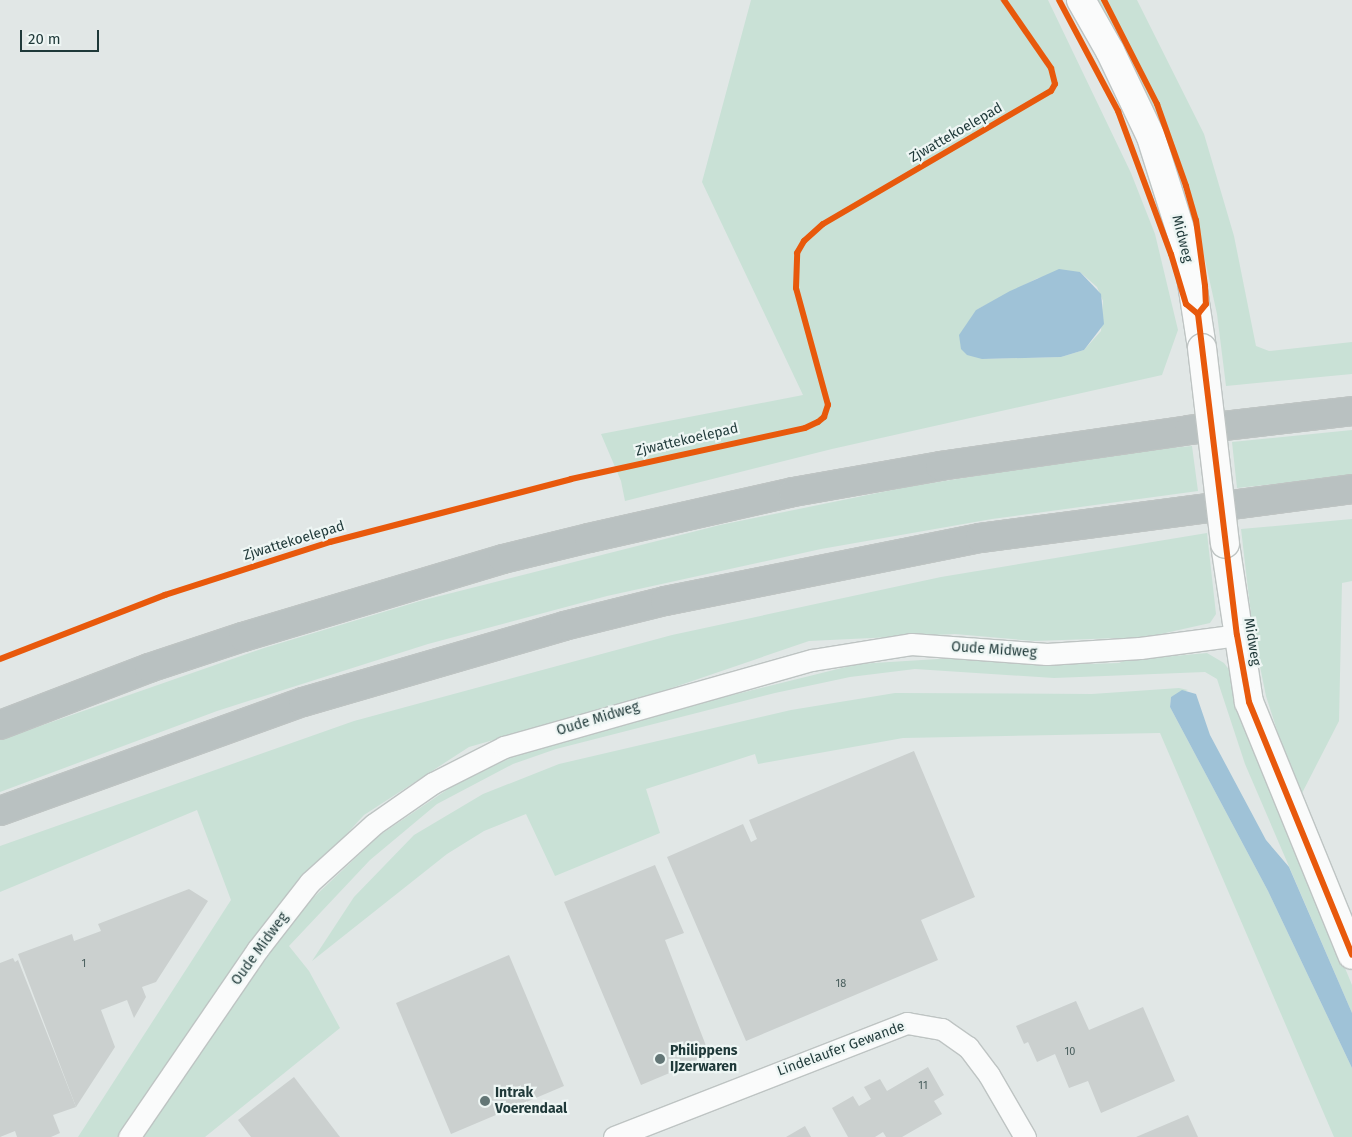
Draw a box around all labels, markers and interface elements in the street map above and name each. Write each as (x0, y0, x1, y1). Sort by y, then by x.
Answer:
scale bar (22, 20, 101, 52)
text: 20 m (28, 30, 61, 48)
street label: Zjwattekoelepad (906, 100, 1006, 166)
street label: Midweg (1168, 214, 1196, 264)
street label: Zjwattekoelepad (634, 420, 740, 460)
street label: Zjwattekoelepad (241, 518, 347, 564)
street label: Midweg (1240, 617, 1264, 667)
street label: Oude Midweg (951, 639, 1037, 661)
street label: Oude Midweg (555, 698, 641, 740)
street label: Oude Midweg (228, 909, 292, 989)
house number: 1 (82, 957, 86, 971)
house number: 18 (836, 977, 846, 991)
street label: Lindelaufer Gewande (775, 1018, 907, 1080)
place label: Philippens IJzerwaren (670, 1043, 738, 1076)
house number: 10 (1065, 1045, 1075, 1059)
marker: Philippens IJzerwaren (654, 1053, 666, 1065)
house number: 11 (918, 1079, 928, 1093)
place label: Intrak Voerendaal (495, 1085, 567, 1118)
marker: Intrak Voerendaal (479, 1095, 491, 1107)

